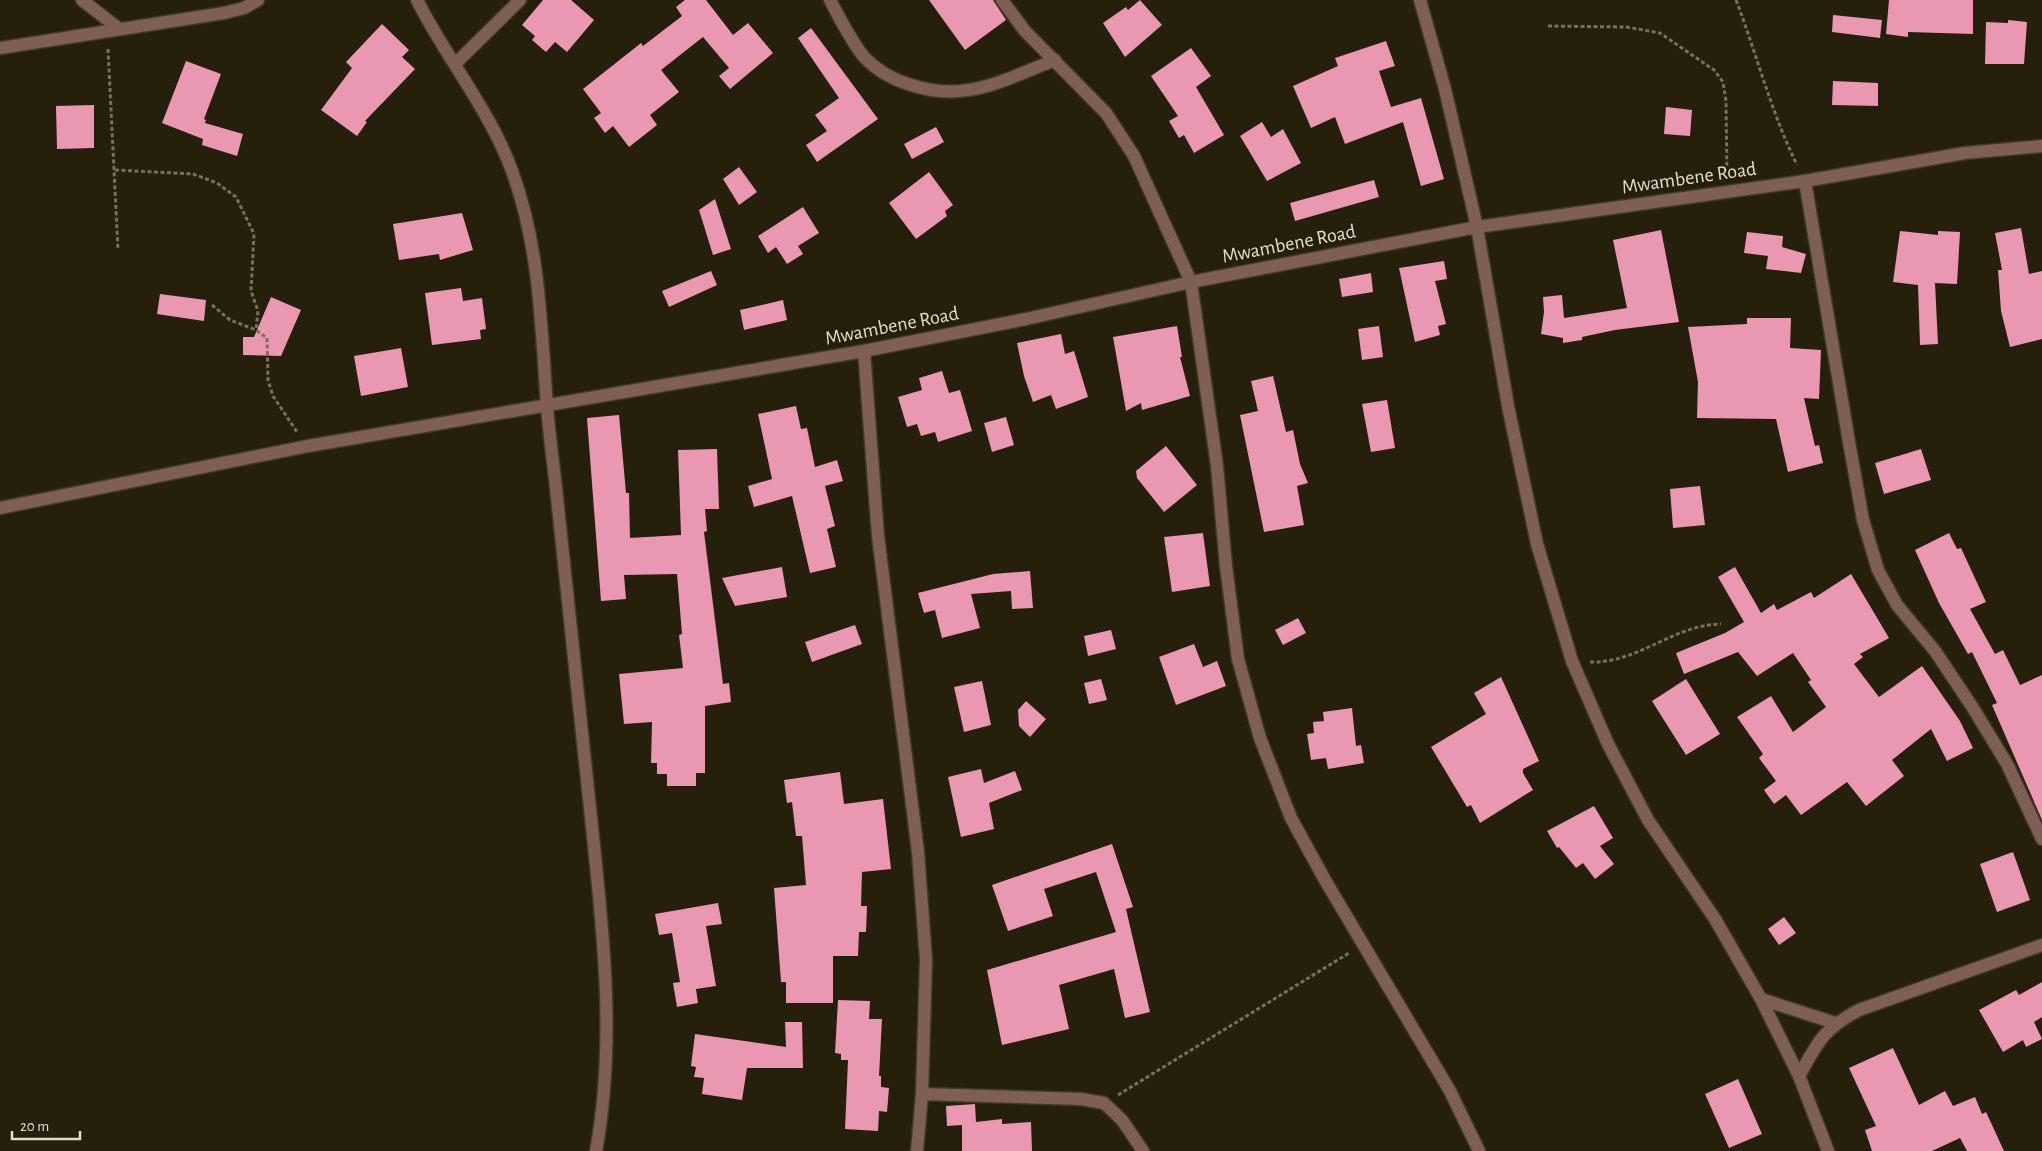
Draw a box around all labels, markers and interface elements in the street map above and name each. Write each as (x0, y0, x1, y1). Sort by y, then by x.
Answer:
street label: Mwambene Road (1620, 159, 1758, 197)
street label: Mwambene Road (1220, 221, 1358, 267)
street label: Mwambene Road (823, 303, 961, 349)
scale bar (12, 1108, 80, 1140)
text: 20 m (20, 1119, 49, 1134)

